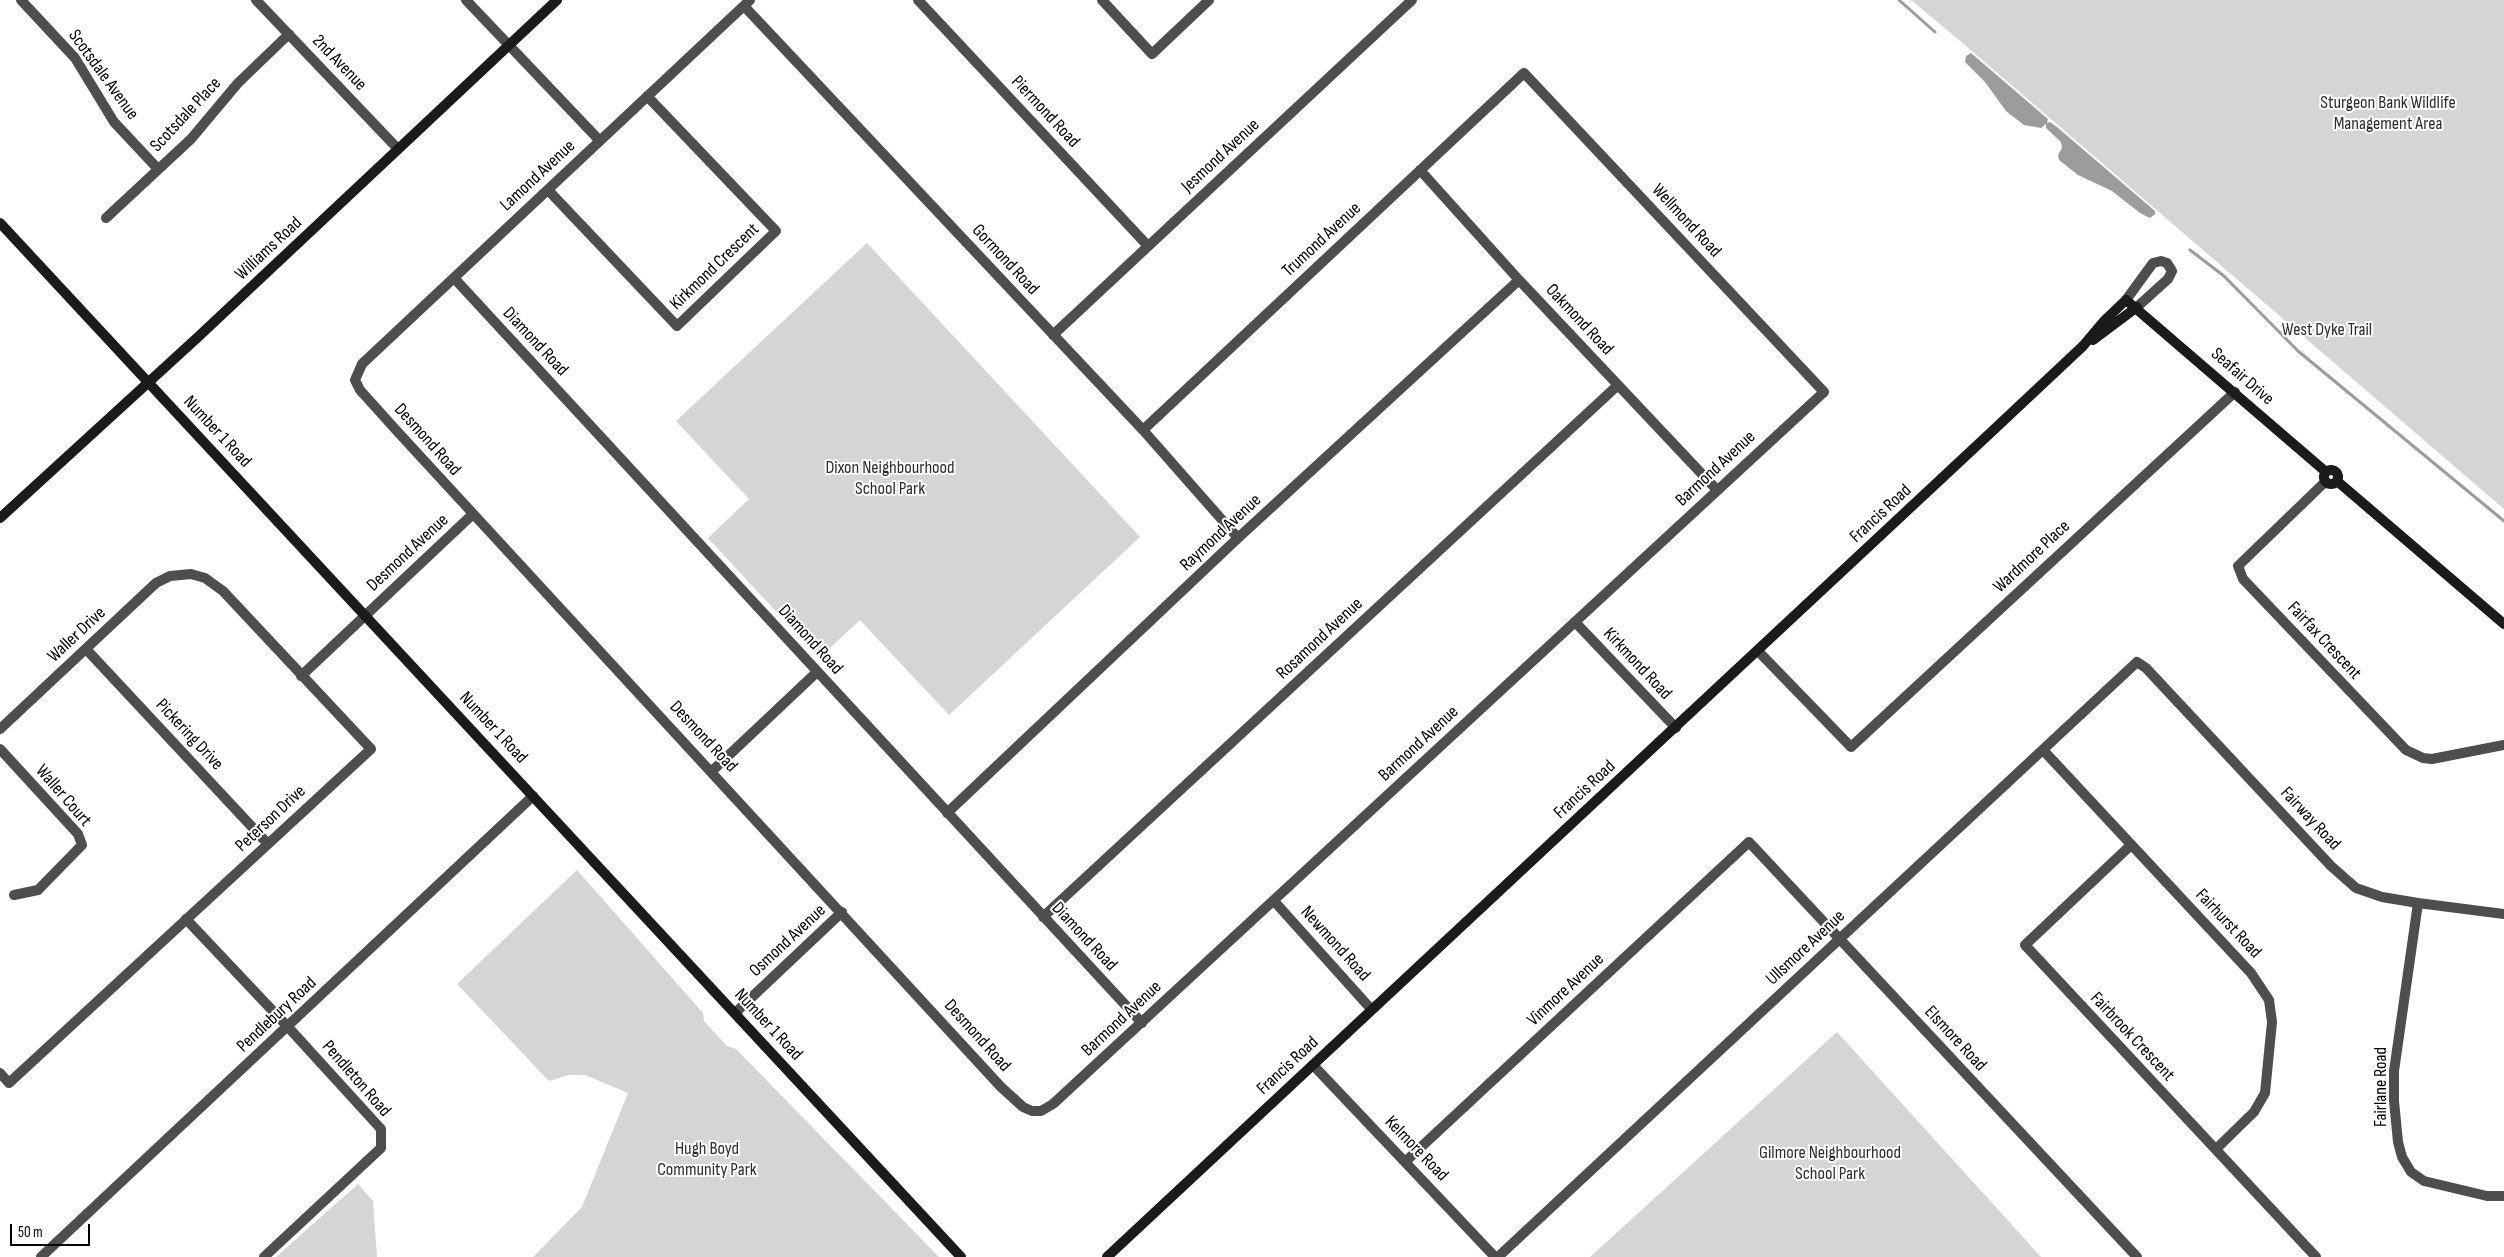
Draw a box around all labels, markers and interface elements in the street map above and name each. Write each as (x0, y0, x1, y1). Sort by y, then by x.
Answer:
street label: Scotsdale Avenue (63, 26, 143, 124)
street label: 2nd Avenue (307, 31, 371, 95)
street label: Piermond Road (1006, 72, 1084, 152)
street label: Scotsdale Place (146, 73, 226, 157)
park label: Sturgeon Bank Wildlife Management Area (2320, 92, 2456, 134)
street label: Jesmond Avenue (1178, 115, 1264, 197)
street label: Lamond Avenue (496, 136, 580, 216)
street label: Wellmond Road (1647, 180, 1725, 262)
street label: Trumond Avenue (1278, 198, 1366, 282)
street label: Williams Road (231, 213, 307, 285)
street label: Kirkmond Crescent (666, 219, 764, 315)
street label: Gormond Road (967, 220, 1043, 300)
street label: Oakmond Road (1541, 280, 1617, 360)
street label: Diamond Road (498, 303, 572, 381)
park label: West Dyke Trail (2282, 319, 2372, 341)
street label: Seafair Drive (2206, 344, 2278, 410)
street label: Number 1 Road (178, 392, 256, 472)
street label: Desmond Road (389, 399, 465, 481)
street label: Barmond Avenue (1672, 427, 1760, 511)
park label: Dixon Neighbourhood School Park (825, 457, 955, 499)
street label: Francis Road (1846, 480, 1916, 548)
street label: Raymond Avenue (1176, 490, 1266, 576)
street label: Desmond Avenue (363, 510, 453, 596)
street label: Wardmore Place (1989, 516, 2075, 598)
street label: Rosamond Avenue (1272, 594, 1368, 684)
street label: Fairfax Crescent (2282, 598, 2366, 684)
street label: Diamond Road (773, 601, 847, 679)
street label: Waller Drive (43, 603, 111, 667)
street label: Kirkmond Road (1598, 623, 1676, 705)
street label: Number 1 Road (454, 688, 532, 768)
street label: Pickering Drive (151, 695, 227, 775)
street label: Desmond Road (665, 697, 741, 777)
street label: Barmond Avenue (1375, 702, 1463, 786)
street label: Francis Road (1550, 756, 1620, 824)
street label: Waller Court (30, 761, 96, 831)
street label: Peterson Drive (231, 781, 311, 857)
street label: Fairway Road (2275, 783, 2345, 855)
street label: Fairhurst Road (2190, 885, 2266, 963)
street label: Diamond Road (1047, 898, 1121, 976)
street label: Osmond Avenue (745, 900, 831, 982)
street label: Newmond Road (1296, 902, 1374, 986)
street label: Ullsmore Avenue (1762, 906, 1850, 990)
street label: Vinmore Avenue (1523, 949, 1609, 1031)
street label: Pendlebury Road (233, 973, 321, 1057)
street label: Barmond Avenue (1078, 977, 1166, 1061)
street label: Number 1 Road (729, 985, 807, 1065)
street label: Fairbrook Crescent (2085, 988, 2179, 1086)
street label: Desmond Road (939, 995, 1015, 1077)
street label: Elsmore Road (1919, 1002, 1991, 1076)
street label: Francis Road (1253, 1032, 1323, 1100)
street label: Pendleton Road (317, 1036, 395, 1122)
street label: Fairlane Road (2370, 1047, 2392, 1127)
street label: Kelmore Road (1380, 1112, 1452, 1186)
park label: Hugh Boyd Community Park (657, 1138, 757, 1180)
park label: Gilmore Neighbourhood School Park (1759, 1142, 1901, 1184)
scale bar (12, 1214, 92, 1246)
text: 50 m (18, 1223, 43, 1242)

